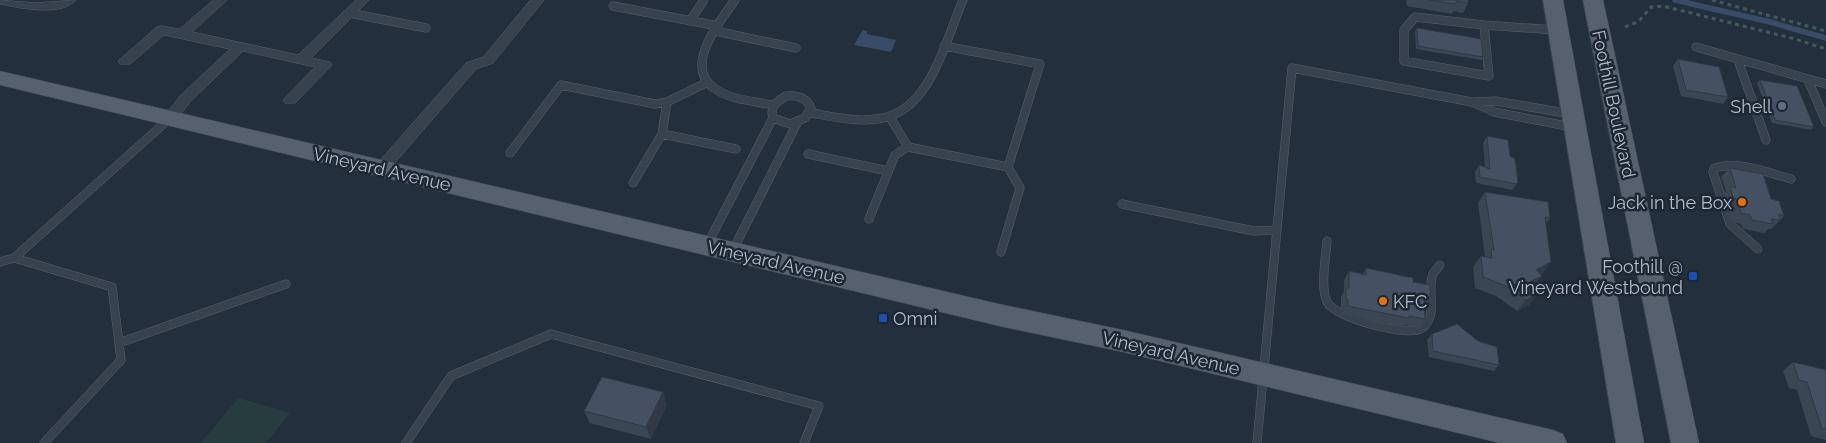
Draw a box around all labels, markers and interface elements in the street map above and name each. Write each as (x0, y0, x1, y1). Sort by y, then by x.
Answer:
street label: Foothill Boulevard (1588, 28, 1640, 180)
place label: Shell (1730, 96, 1772, 117)
marker: Shell (1776, 100, 1788, 112)
street label: Vineyard Avenue (311, 143, 453, 195)
place label: Jack in the Box (1608, 192, 1732, 213)
marker: Jack in the Box (1736, 196, 1748, 208)
street label: Vineyard Avenue (705, 236, 847, 288)
place label: Foothill @ Vineyard Westbound (1508, 256, 1683, 298)
marker: Foothill @ Vineyard Westbound (1687, 270, 1699, 282)
place label: KFC (1393, 291, 1427, 312)
marker: KFC (1377, 295, 1389, 307)
place label: Omni (893, 308, 937, 329)
marker: Omni (877, 312, 889, 324)
street label: Vineyard Avenue (1100, 327, 1242, 379)

